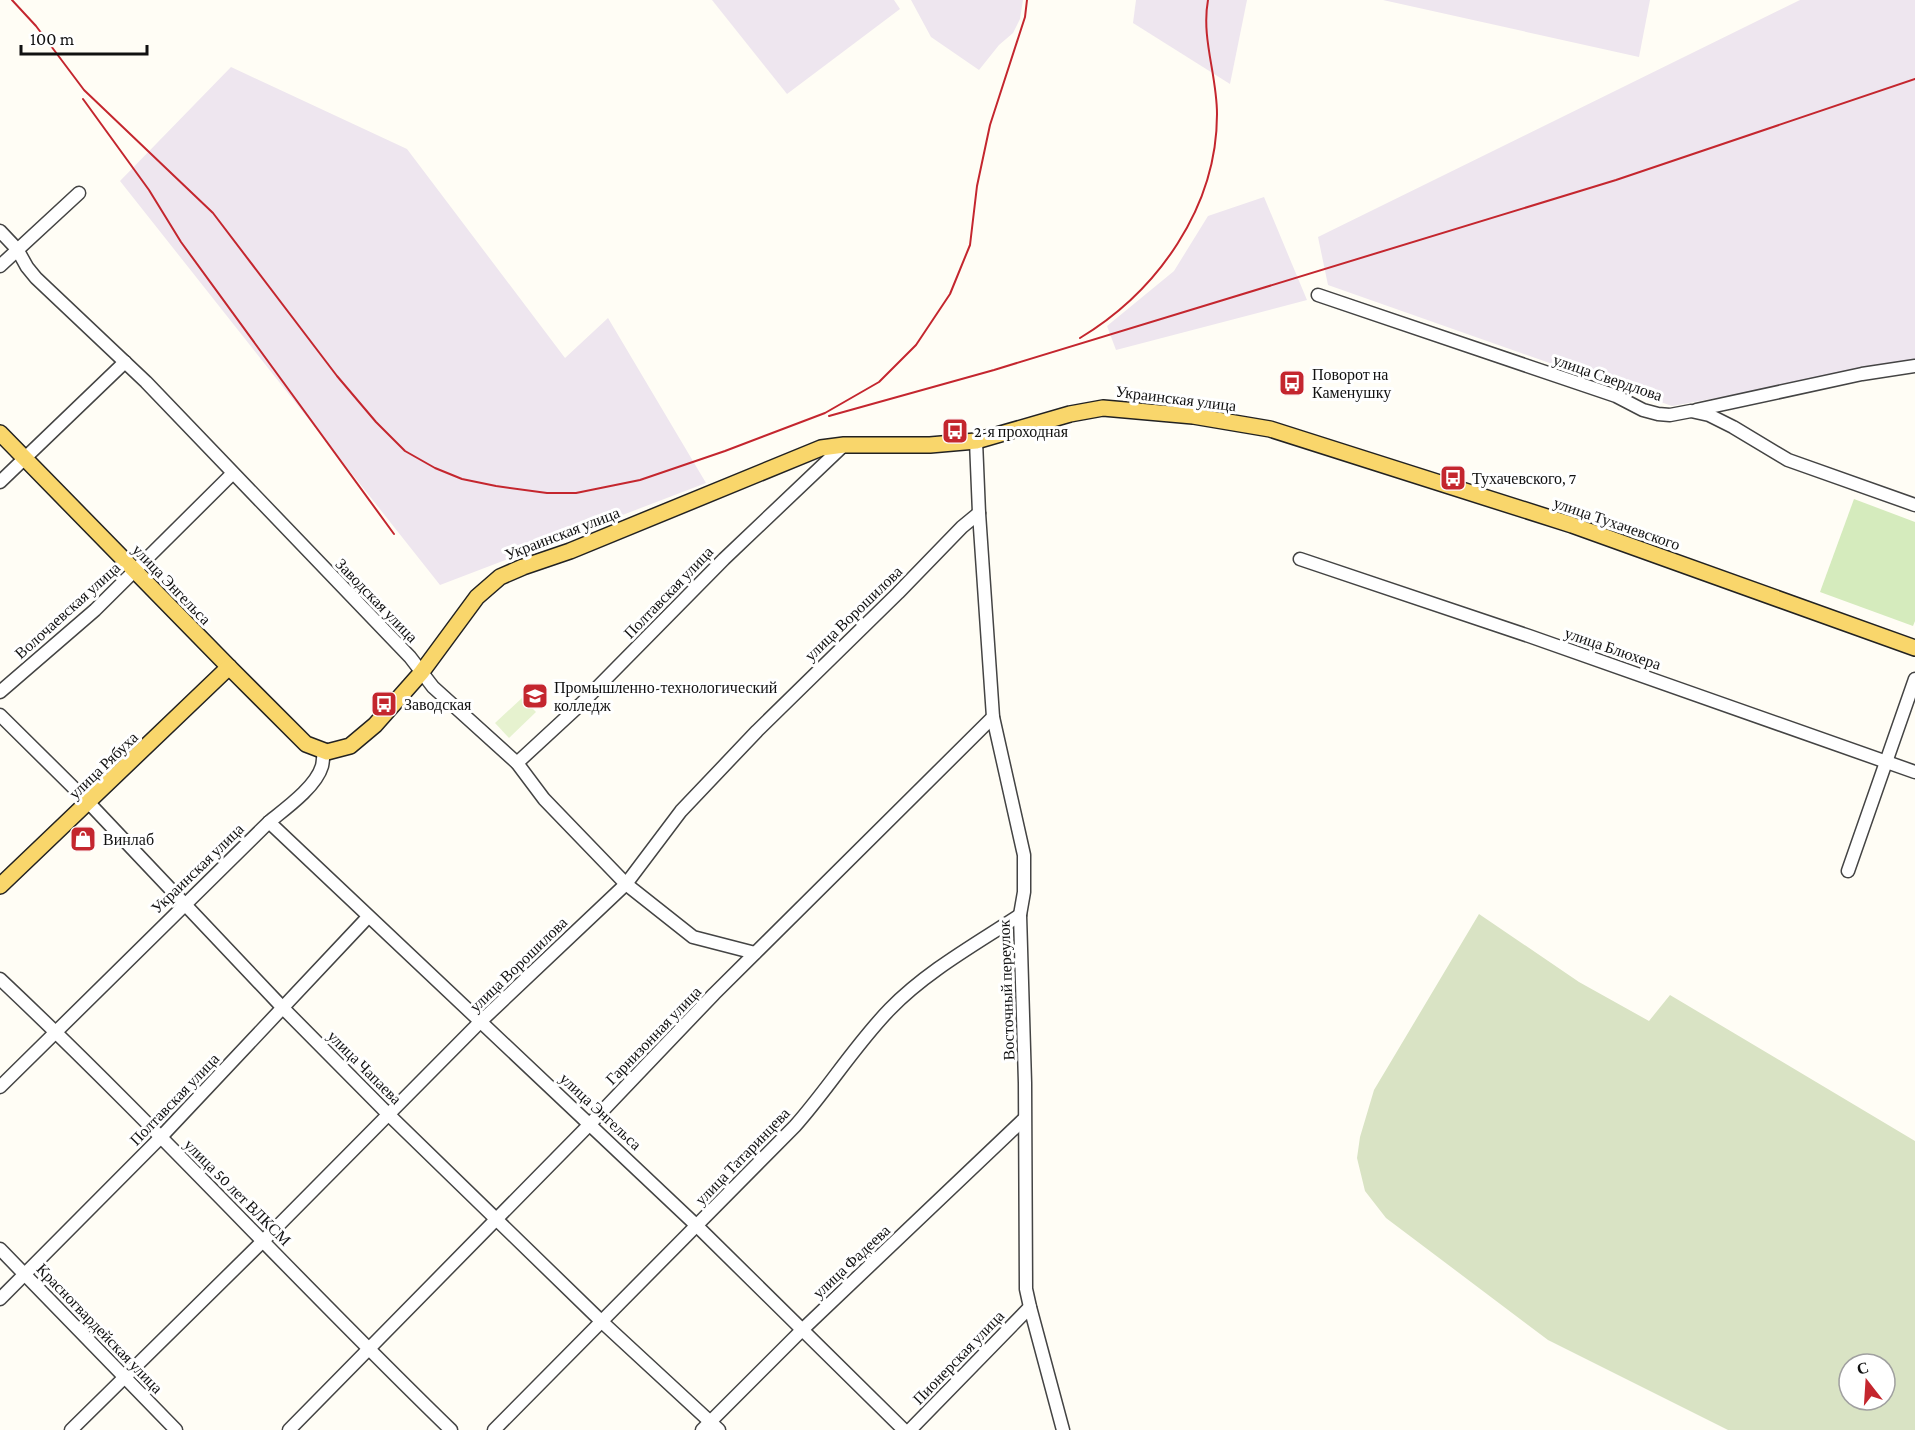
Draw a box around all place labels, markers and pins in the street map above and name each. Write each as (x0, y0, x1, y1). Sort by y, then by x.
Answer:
place label: Поворот на Каменушку (1312, 366, 1391, 402)
bus stop icon: Поворот на Каменушку (1277, 368, 1307, 398)
bus stop icon: 2-я проходная (940, 416, 970, 446)
place label: 2-я проходная (974, 423, 1069, 441)
bus stop icon: Тухачевского, 7 (1438, 463, 1468, 493)
place label: Тухачевского, 7 (1472, 470, 1577, 488)
place label: Промышленно-технологический колледж (554, 679, 778, 715)
school or university icon: Промышленно-технологический колледж (520, 681, 550, 711)
bus stop icon: Заводская (369, 689, 399, 719)
place label: Заводская (404, 696, 472, 714)
shop icon: Винлаб (68, 824, 98, 854)
place label: Винлаб (103, 831, 154, 848)

